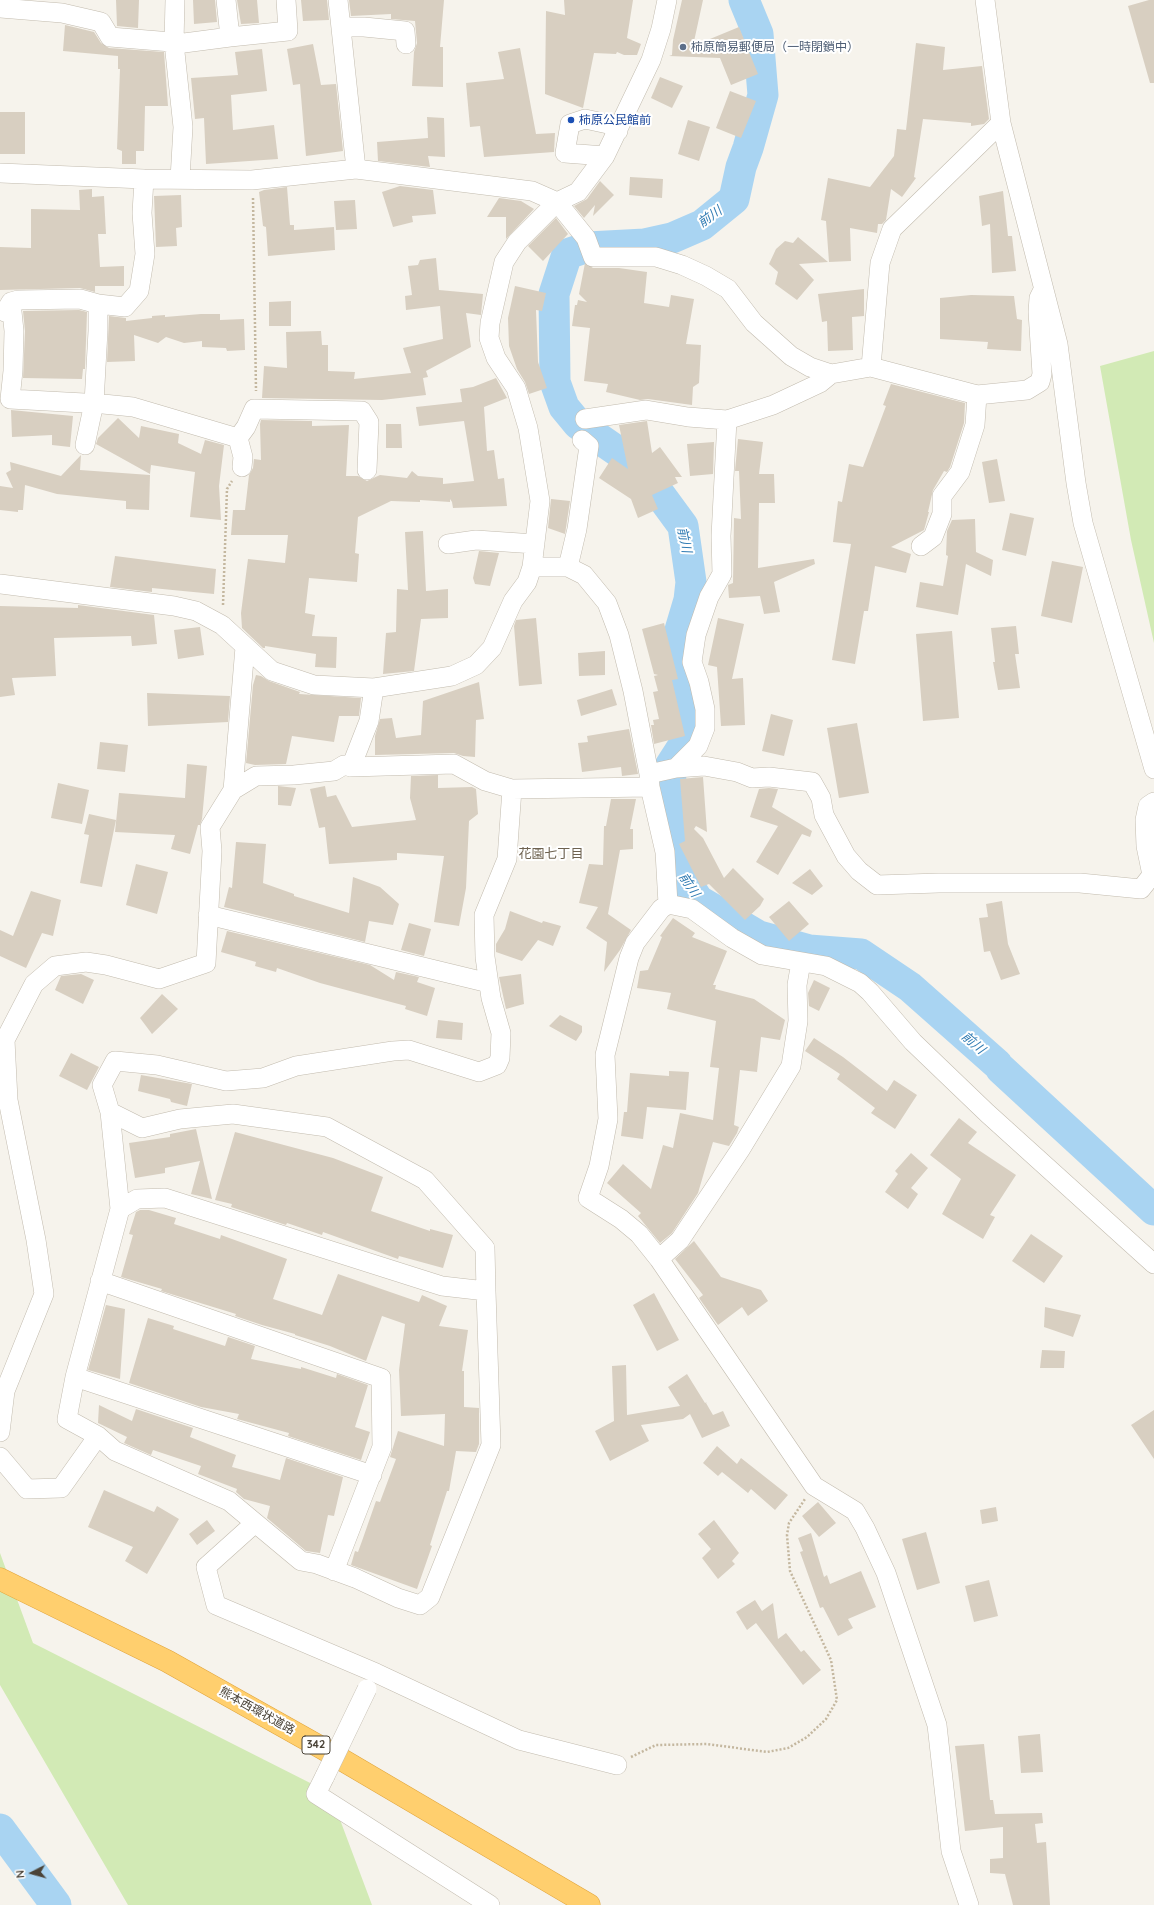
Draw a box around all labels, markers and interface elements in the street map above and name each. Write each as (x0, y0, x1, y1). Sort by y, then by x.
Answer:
place label: 柿原簡易郵便局（一時閉鎖中） (691, 40, 859, 54)
marker: 柿原簡易郵便局（一時閉鎖中） (678, 42, 688, 52)
place label: 柿原公民館前 (579, 113, 651, 127)
marker: 柿原公民館前 (566, 115, 576, 125)
water label: 前川 (695, 203, 725, 231)
water label: 前川 (674, 526, 694, 554)
district label: 花園七丁目 (519, 846, 583, 862)
water label: 前川 (675, 870, 703, 900)
water label: 前川 (958, 1029, 988, 1057)
street label: 熊本西環状道路 (217, 1684, 297, 1738)
road number: 342 (302, 1736, 330, 1754)
north arrow (12, 1853, 52, 1893)
text: N (13, 1869, 27, 1879)

